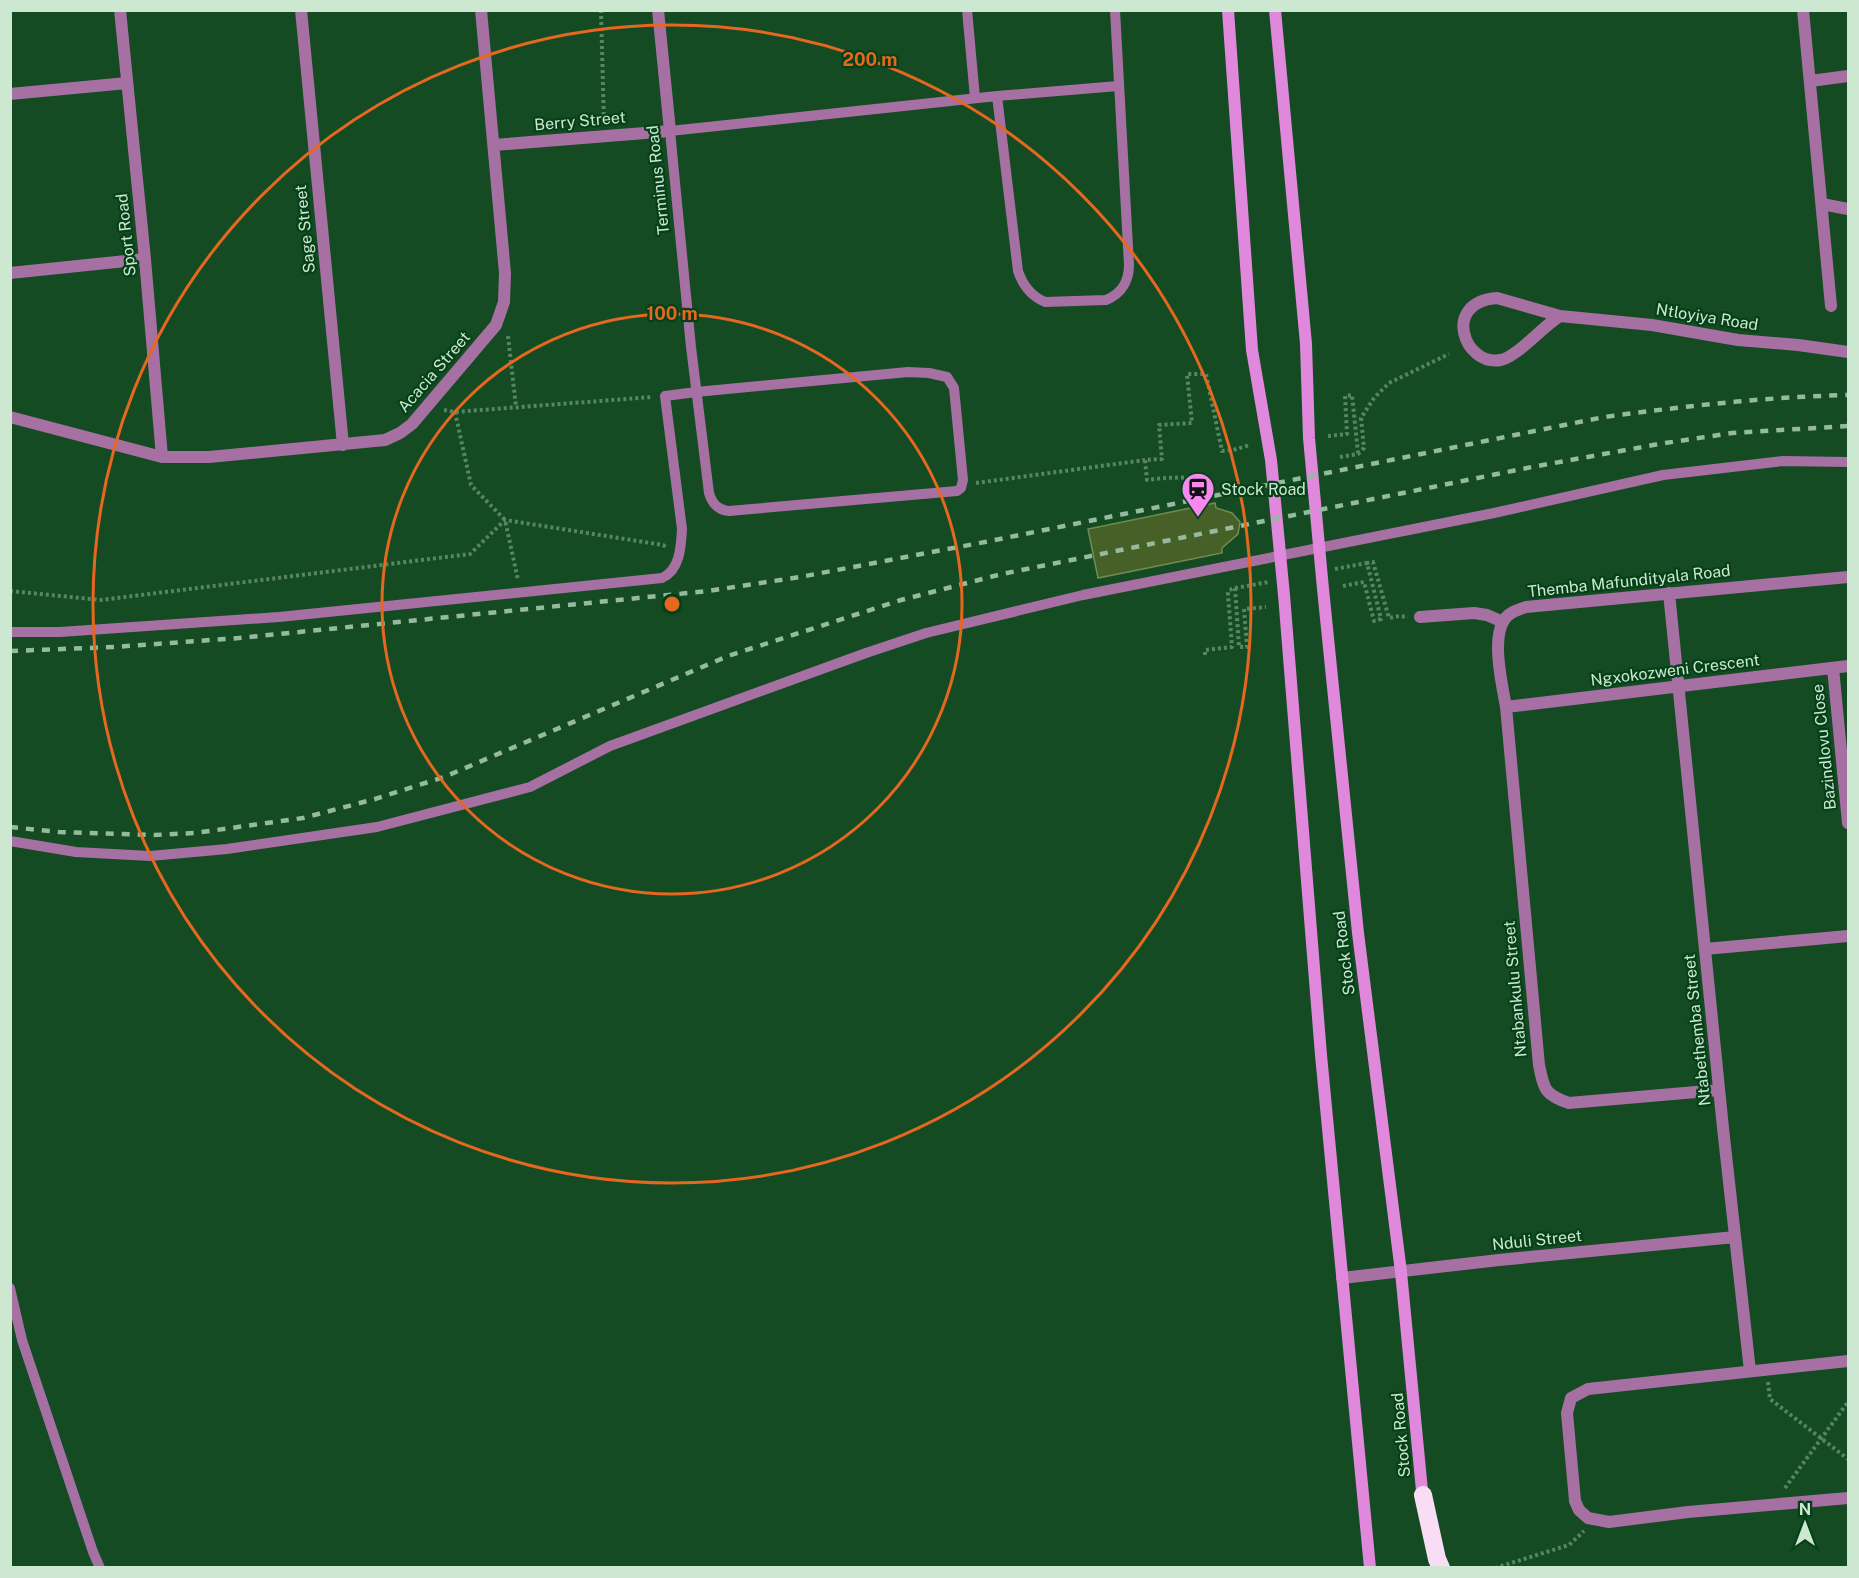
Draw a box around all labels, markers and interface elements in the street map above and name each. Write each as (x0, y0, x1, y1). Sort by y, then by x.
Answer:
text: 200 m (843, 49, 897, 70)
street label: Berry Street (533, 108, 627, 134)
street label: Terminus Road (643, 124, 673, 236)
street label: Sage Street (291, 184, 319, 274)
street label: Sport Road (112, 193, 140, 277)
street label: Ntloyiya Road (1655, 300, 1759, 334)
text: 100 m (646, 303, 698, 324)
street label: Acacia Street (394, 328, 474, 416)
station icon: Stock Road (1180, 471, 1216, 518)
place label: Stock Road (1221, 480, 1306, 499)
street label: Themba Mafundityala Road (1527, 561, 1731, 601)
centre of rings (662, 594, 682, 614)
street label: Ngxokozweni Crescent (1589, 650, 1761, 690)
street label: Bazindlovu Close (1808, 683, 1840, 811)
street label: Stock Road (1329, 910, 1359, 996)
street label: Ntabankulu Street (1500, 920, 1530, 1058)
street label: Ntabethemba Street (1680, 953, 1714, 1107)
street label: Nduli Street (1491, 1226, 1583, 1254)
street label: Stock Road (1388, 1392, 1414, 1478)
north arrow (1775, 1494, 1835, 1554)
text: N (1799, 1500, 1811, 1519)

